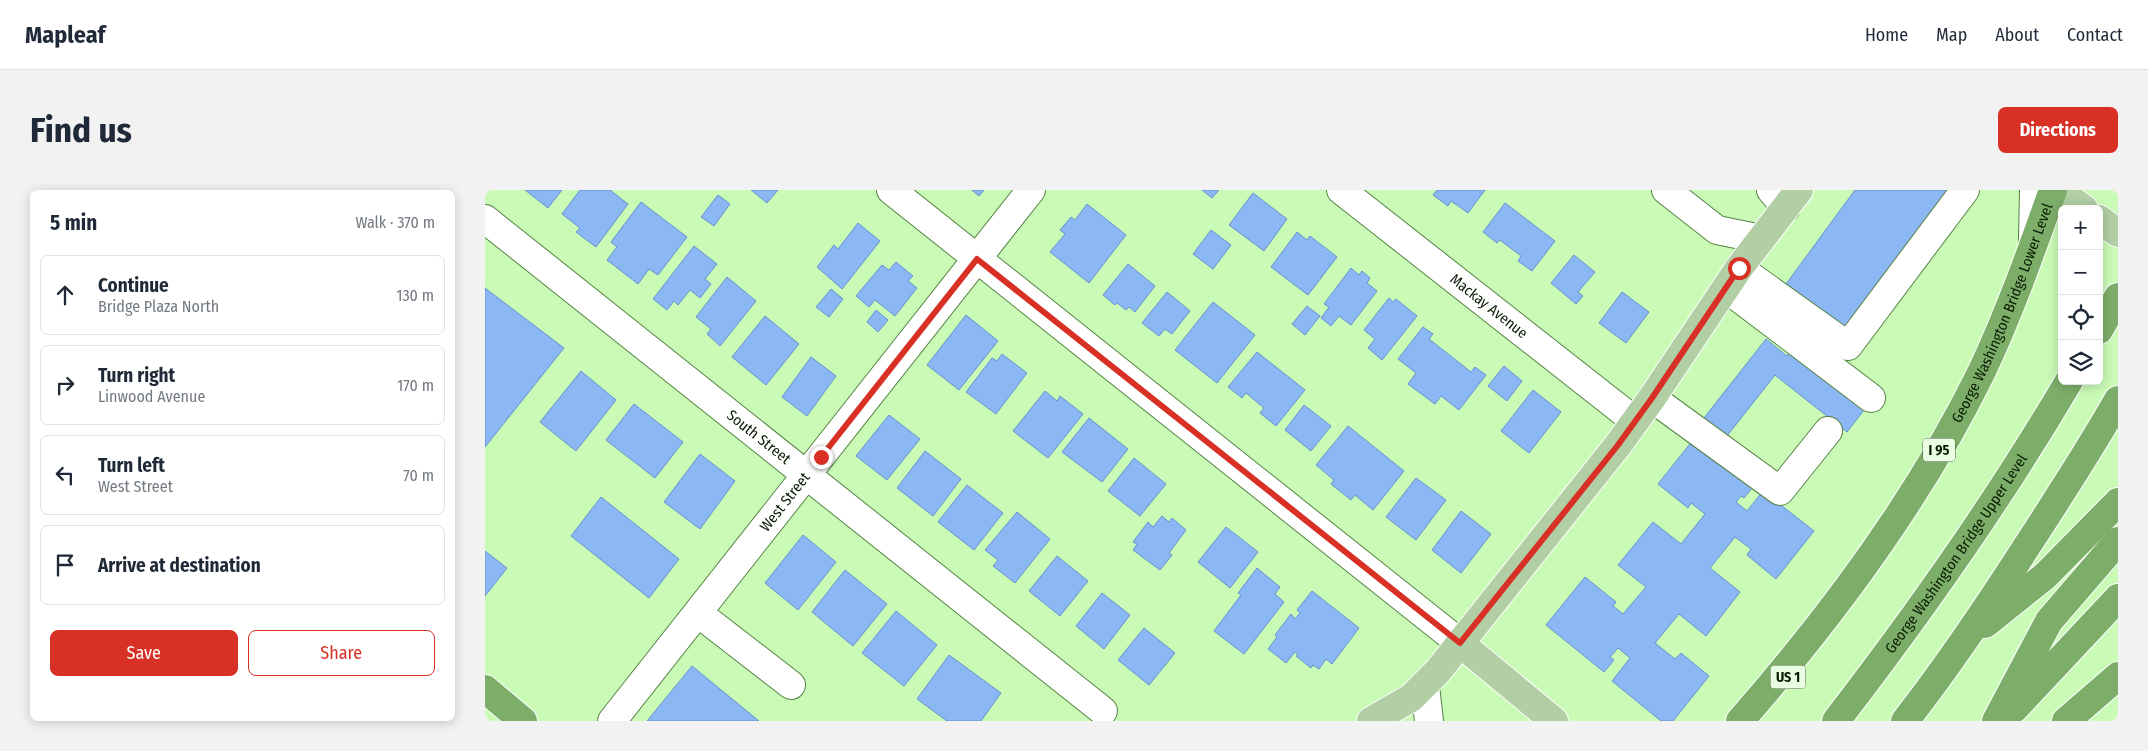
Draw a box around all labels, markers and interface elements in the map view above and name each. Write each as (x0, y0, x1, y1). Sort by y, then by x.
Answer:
text: Mapleaf (25, 21, 105, 49)
text: Home (1865, 24, 1908, 46)
text: Map (1936, 24, 1967, 46)
text: About (1995, 24, 2039, 46)
text: Contact (2067, 24, 2123, 46)
button: Directions (1998, 107, 2118, 153)
text: Find us (30, 109, 132, 151)
street label: George Washington Bridge Lower Level (1948, 201, 2057, 426)
map controls (2058, 205, 2103, 385)
button: + (2058, 205, 2103, 250)
text: 5 min (50, 210, 97, 236)
text: Walk · 370 m (355, 213, 435, 232)
button: − (2058, 250, 2103, 295)
route start (1728, 257, 1751, 280)
street label: Mackay Avenue (1446, 270, 1531, 342)
text: Continue (98, 274, 169, 297)
icon: ahead (51, 281, 79, 309)
text: 130 m (396, 286, 434, 305)
button: locate (2058, 295, 2103, 340)
text: Bridge Plaza North (98, 297, 219, 316)
button: layers (2058, 340, 2103, 385)
text: Turn right (98, 364, 175, 387)
icon: right (51, 371, 79, 399)
text: 170 m (397, 376, 434, 395)
text: Linwood Avenue (98, 387, 205, 406)
street label: South Street (723, 406, 794, 468)
road number: I 95 (1923, 438, 1955, 462)
route end (810, 446, 833, 469)
street label: George Washington Bridge Upper Level (1881, 451, 2031, 657)
text: Turn left (98, 454, 165, 477)
icon: left (51, 461, 79, 489)
text: 70 m (403, 466, 434, 485)
street label: West Street (756, 469, 814, 535)
text: West Street (98, 477, 173, 496)
icon: arrive (51, 551, 79, 579)
text: Arrive at destination (98, 554, 261, 577)
button: Save (50, 630, 238, 676)
button: Share (248, 630, 435, 676)
road number: US 1 (1771, 666, 1805, 688)

